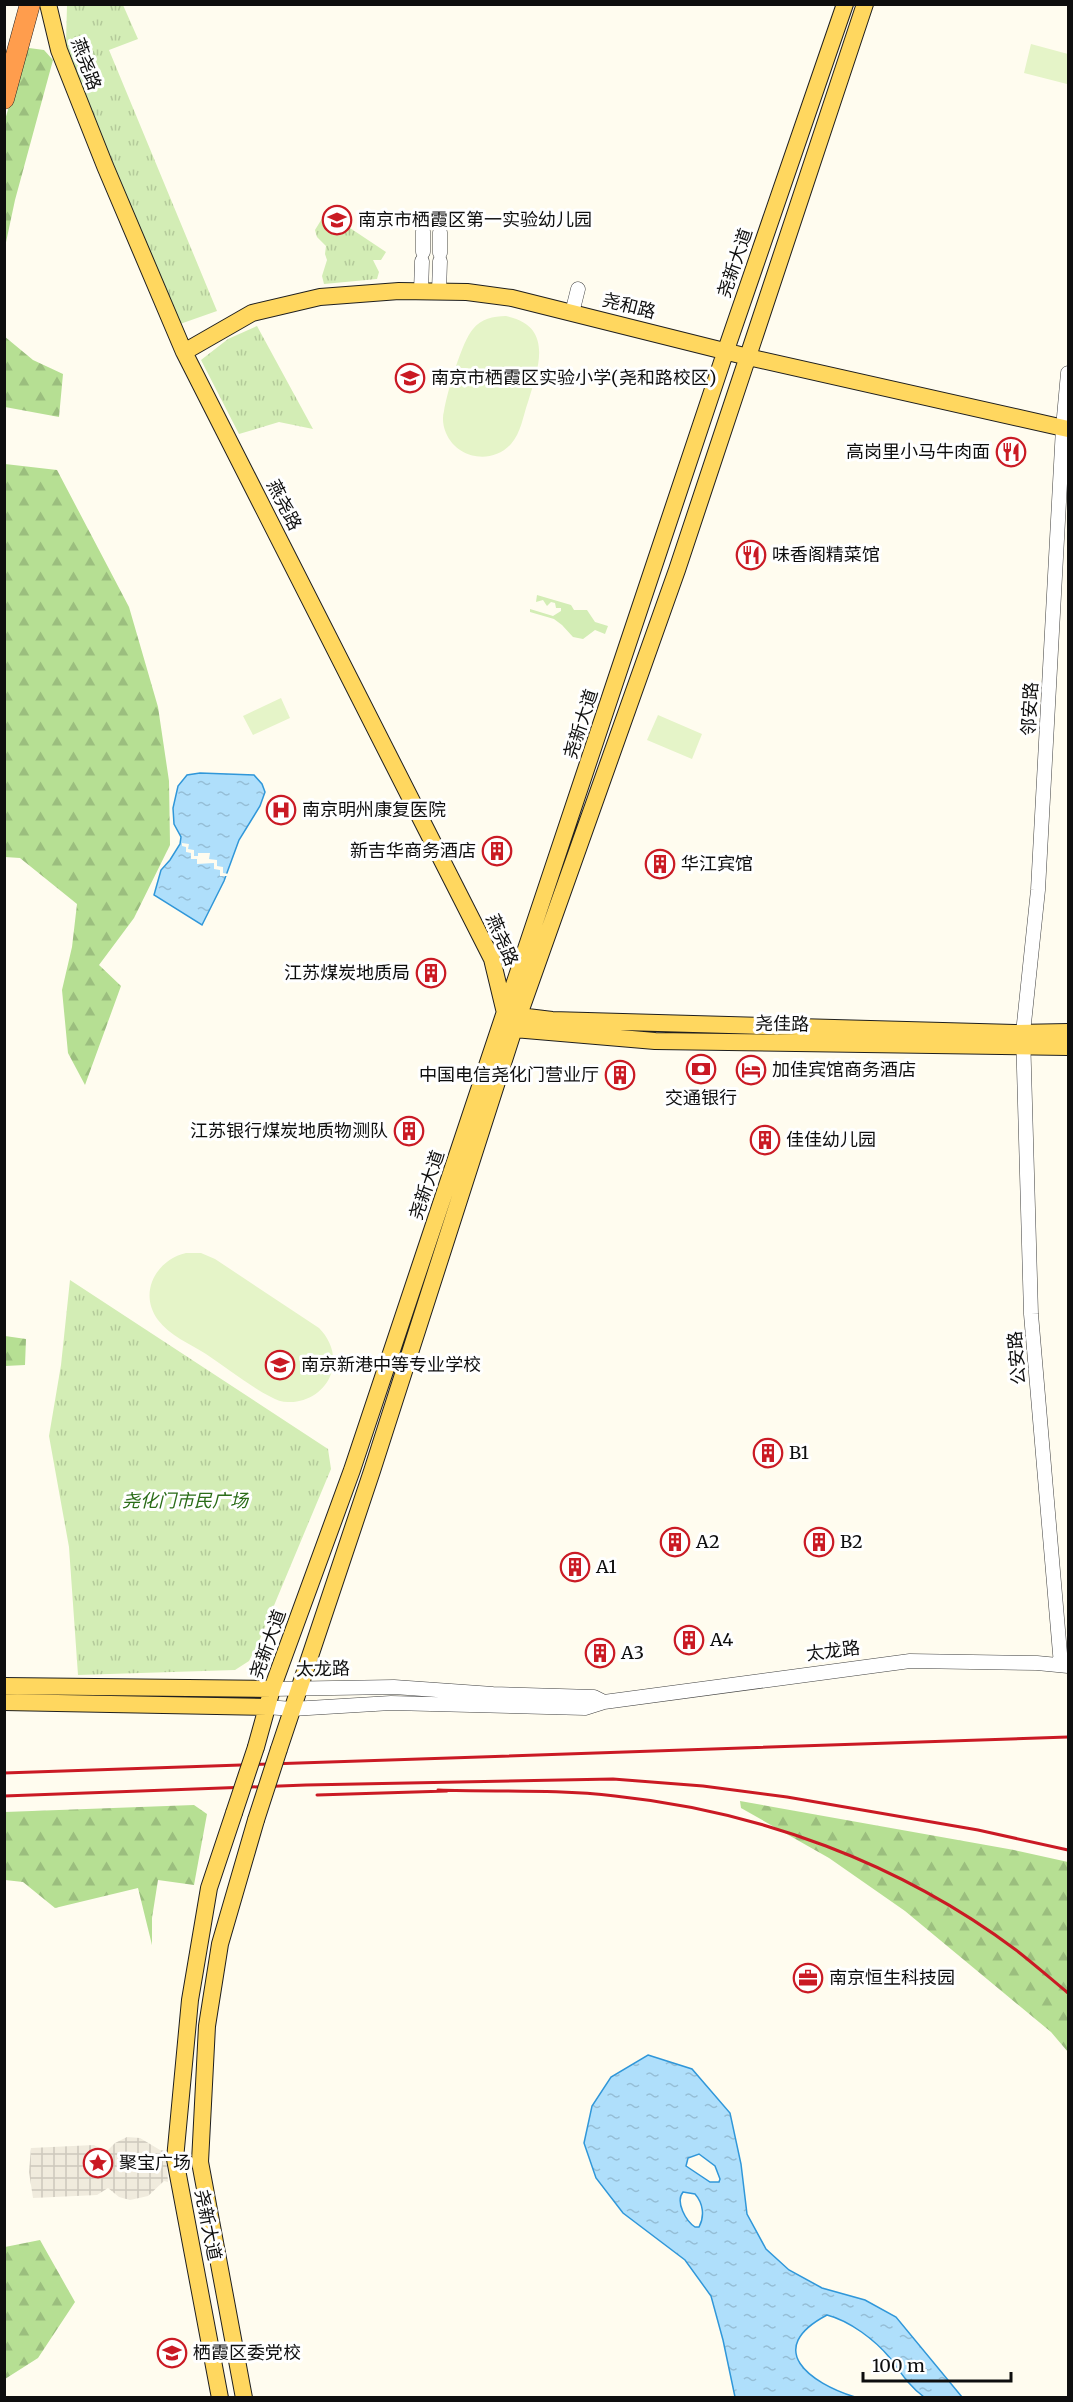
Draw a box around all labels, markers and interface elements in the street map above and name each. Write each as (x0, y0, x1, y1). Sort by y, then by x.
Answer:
street label: 燕尧路 (66, 35, 107, 93)
school or university icon: 南京市栖霞区第一实验幼儿园 (321, 204, 353, 236)
place label: 南京市栖霞区第一实验幼儿园 (358, 208, 592, 231)
street label: 尧新大道 (712, 225, 757, 301)
street label: 尧和路 (600, 288, 658, 323)
school or university icon: 南京市栖霞区实验小学(尧和路校区) (394, 362, 426, 394)
place label: 南京市栖霞区实验小学(尧和路校区) (431, 366, 716, 389)
restaurant icon: 高岗里小马牛肉面 (995, 436, 1027, 468)
place label: 高岗里小马牛肉面 (846, 440, 990, 463)
street label: 燕尧路 (262, 475, 307, 534)
restaurant icon: 味香阁精菜馆 (735, 539, 767, 571)
place label: 味香阁精菜馆 (772, 543, 880, 566)
street label: 邻安路 (1017, 681, 1042, 737)
street label: 尧新大道 (558, 686, 603, 762)
hospital icon: 南京明州康复医院 (265, 794, 297, 826)
place label: 南京明州康复医院 (302, 798, 446, 821)
building icon: 新吉华商务酒店 (481, 835, 513, 867)
place label: 新吉华商务酒店 (350, 839, 476, 862)
building icon: 华江宾馆 (644, 848, 676, 880)
place label: 华江宾馆 (681, 852, 753, 875)
street label: 燕尧路 (481, 910, 524, 969)
building icon: 江苏煤炭地质局 (415, 957, 447, 989)
place label: 江苏煤炭地质局 (284, 961, 410, 984)
street label: 尧佳路 (755, 1012, 809, 1035)
bank icon: 交通银行 (685, 1053, 717, 1085)
hotel icon: 加佳宾馆商务酒店 (735, 1054, 767, 1086)
place label: 加佳宾馆商务酒店 (772, 1058, 916, 1081)
building icon: 中国电信尧化门营业厅 (604, 1059, 636, 1091)
place label: 中国电信尧化门营业厅 (419, 1063, 599, 1086)
place label: 交通银行 (665, 1086, 737, 1109)
building icon: 江苏银行煤炭地质物测队 (393, 1115, 425, 1147)
place label: 江苏银行煤炭地质物测队 (190, 1119, 388, 1142)
building icon: 佳佳幼儿园 (749, 1124, 781, 1156)
place label: 佳佳幼儿园 (786, 1128, 876, 1151)
street label: 尧新大道 (404, 1147, 449, 1223)
street label: 公安路 (1003, 1330, 1030, 1386)
school or university icon: 南京新港中等专业学校 (264, 1349, 296, 1381)
place label: 南京新港中等专业学校 (301, 1353, 481, 1376)
building icon: B1 (752, 1437, 784, 1469)
place label: B1 (789, 1441, 809, 1464)
park label: 尧化门市民广场 (122, 1489, 250, 1512)
building icon: A2 (659, 1526, 691, 1558)
building icon: B2 (803, 1526, 835, 1558)
place label: A2 (695, 1530, 720, 1553)
place label: B2 (840, 1530, 863, 1553)
building icon: A1 (559, 1551, 591, 1583)
place label: A1 (595, 1555, 617, 1578)
street label: 尧新大道 (244, 1606, 291, 1682)
building icon: A4 (673, 1624, 705, 1656)
place label: A4 (709, 1628, 733, 1651)
street label: 太龙路 (805, 1636, 861, 1665)
building icon: A3 (584, 1637, 616, 1669)
place label: A3 (620, 1641, 644, 1664)
street label: 太龙路 (296, 1657, 350, 1680)
office icon: 南京恒生科技园 (792, 1962, 824, 1994)
place label: 南京恒生科技园 (829, 1966, 955, 1989)
place icon: 聚宝广场 (82, 2147, 114, 2179)
place label: 聚宝广场 (119, 2151, 191, 2174)
street label: 尧新大道 (190, 2187, 227, 2262)
school or university icon: 栖霞区委党校 (156, 2337, 188, 2369)
place label: 栖霞区委党校 (193, 2341, 301, 2364)
scale bar (863, 2345, 1012, 2383)
text: 100 m (872, 2354, 925, 2377)

